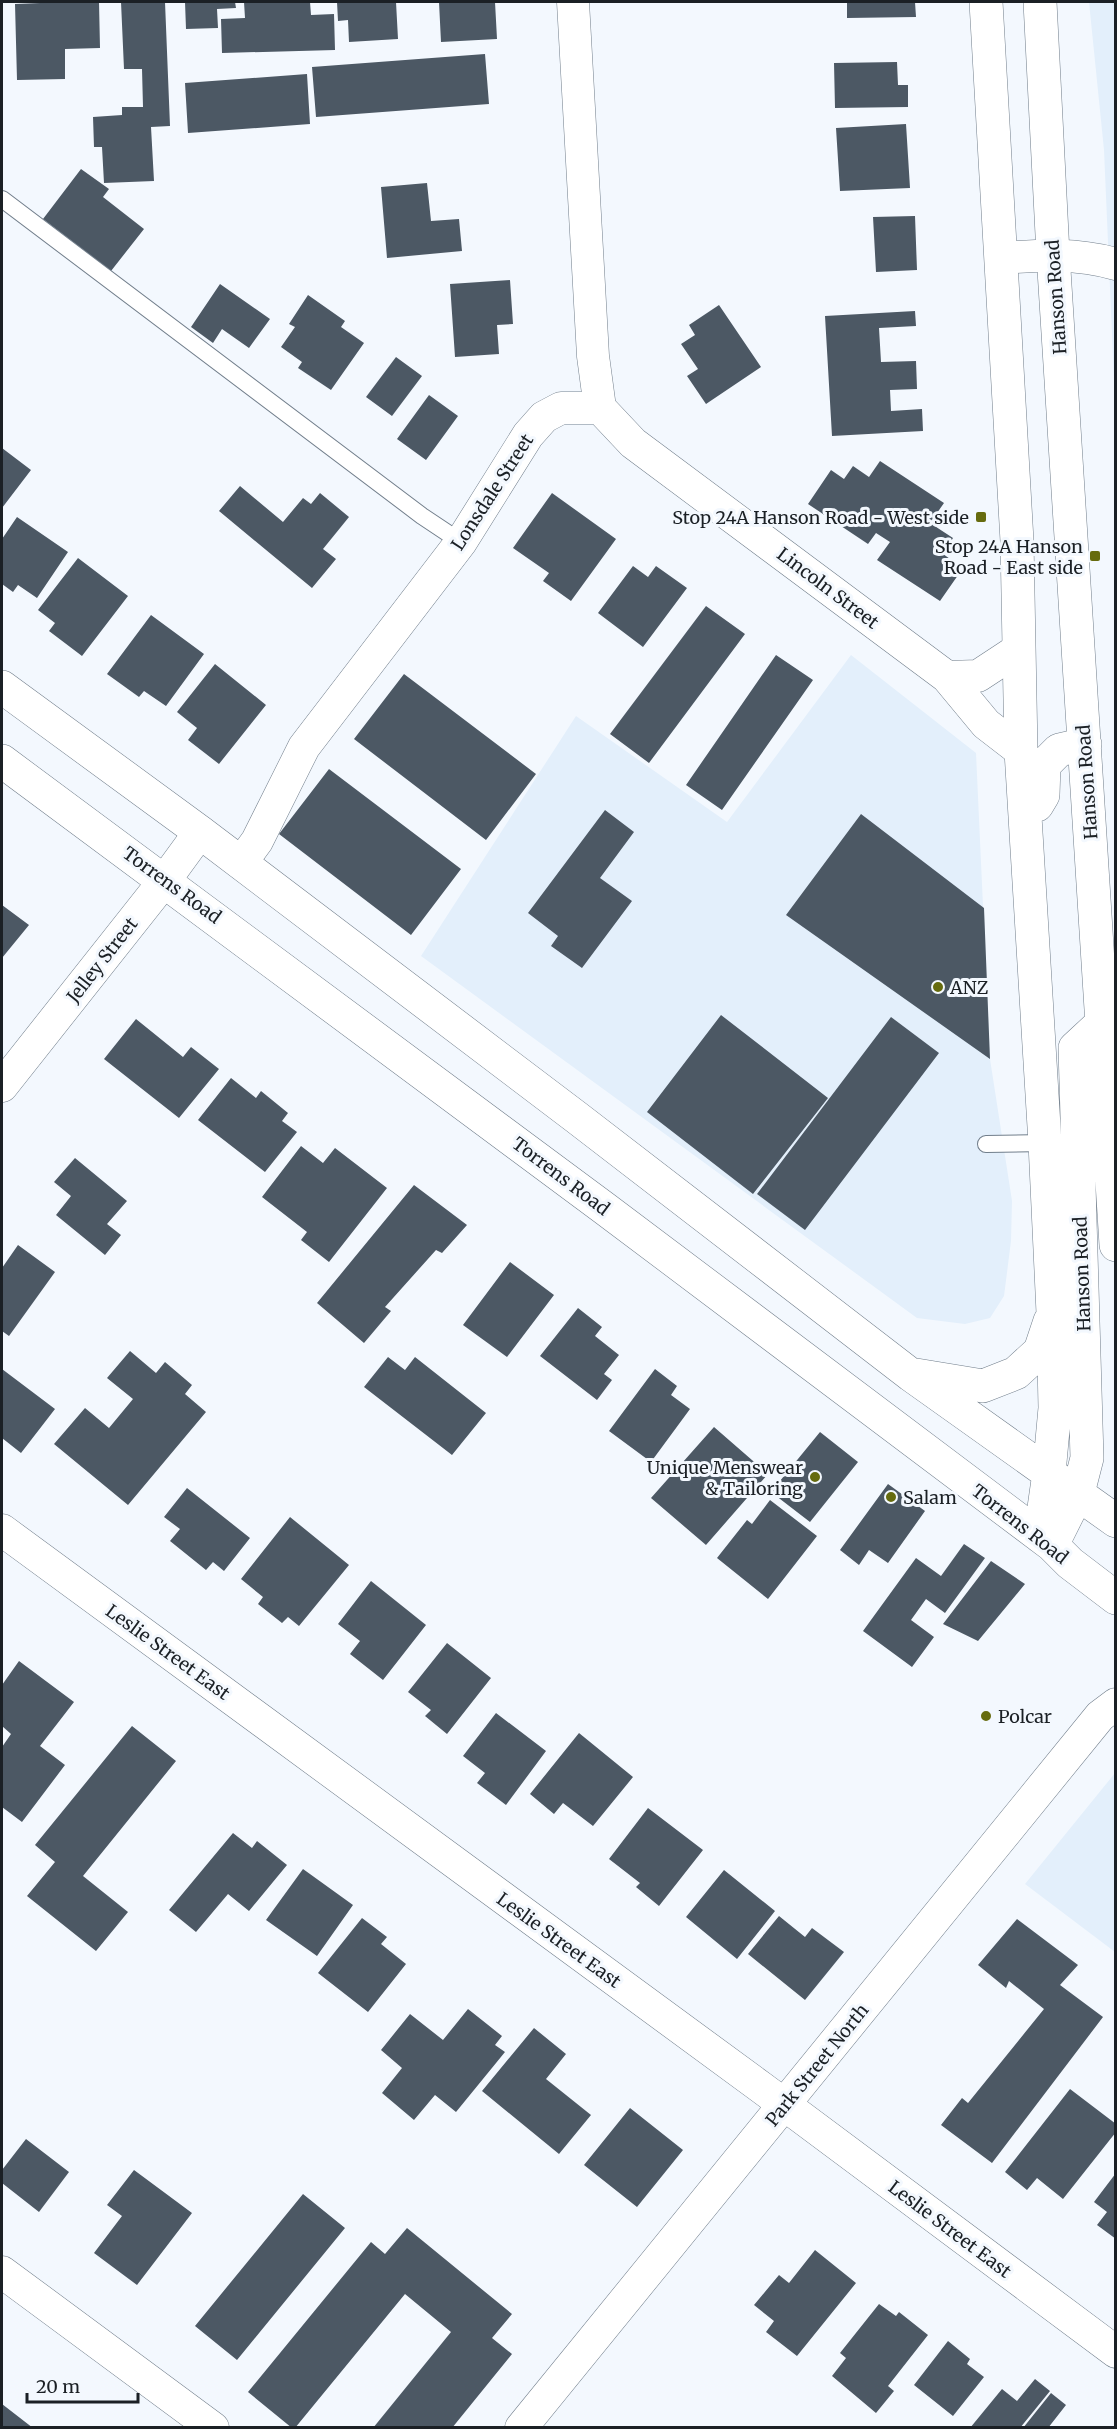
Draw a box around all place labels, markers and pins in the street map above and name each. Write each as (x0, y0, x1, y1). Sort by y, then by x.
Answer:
place label: Stop 24A Hanson Road - West side (672, 506, 969, 529)
marker: Stop 24A Hanson Road - West side (974, 510, 988, 524)
place label: Stop 24A Hanson Road - East side (935, 535, 1083, 579)
marker: Stop 24A Hanson Road - East side (1088, 549, 1102, 563)
place label: ANZ (949, 976, 988, 999)
marker: ANZ (931, 980, 945, 994)
place label: Unique Menswear & Tailoring (647, 1456, 803, 1500)
marker: Unique Menswear & Tailoring (808, 1470, 822, 1484)
place label: Salam (903, 1486, 957, 1509)
marker: Salam (884, 1490, 898, 1504)
place label: Polcar (998, 1705, 1052, 1728)
marker: Polcar (979, 1709, 993, 1723)

